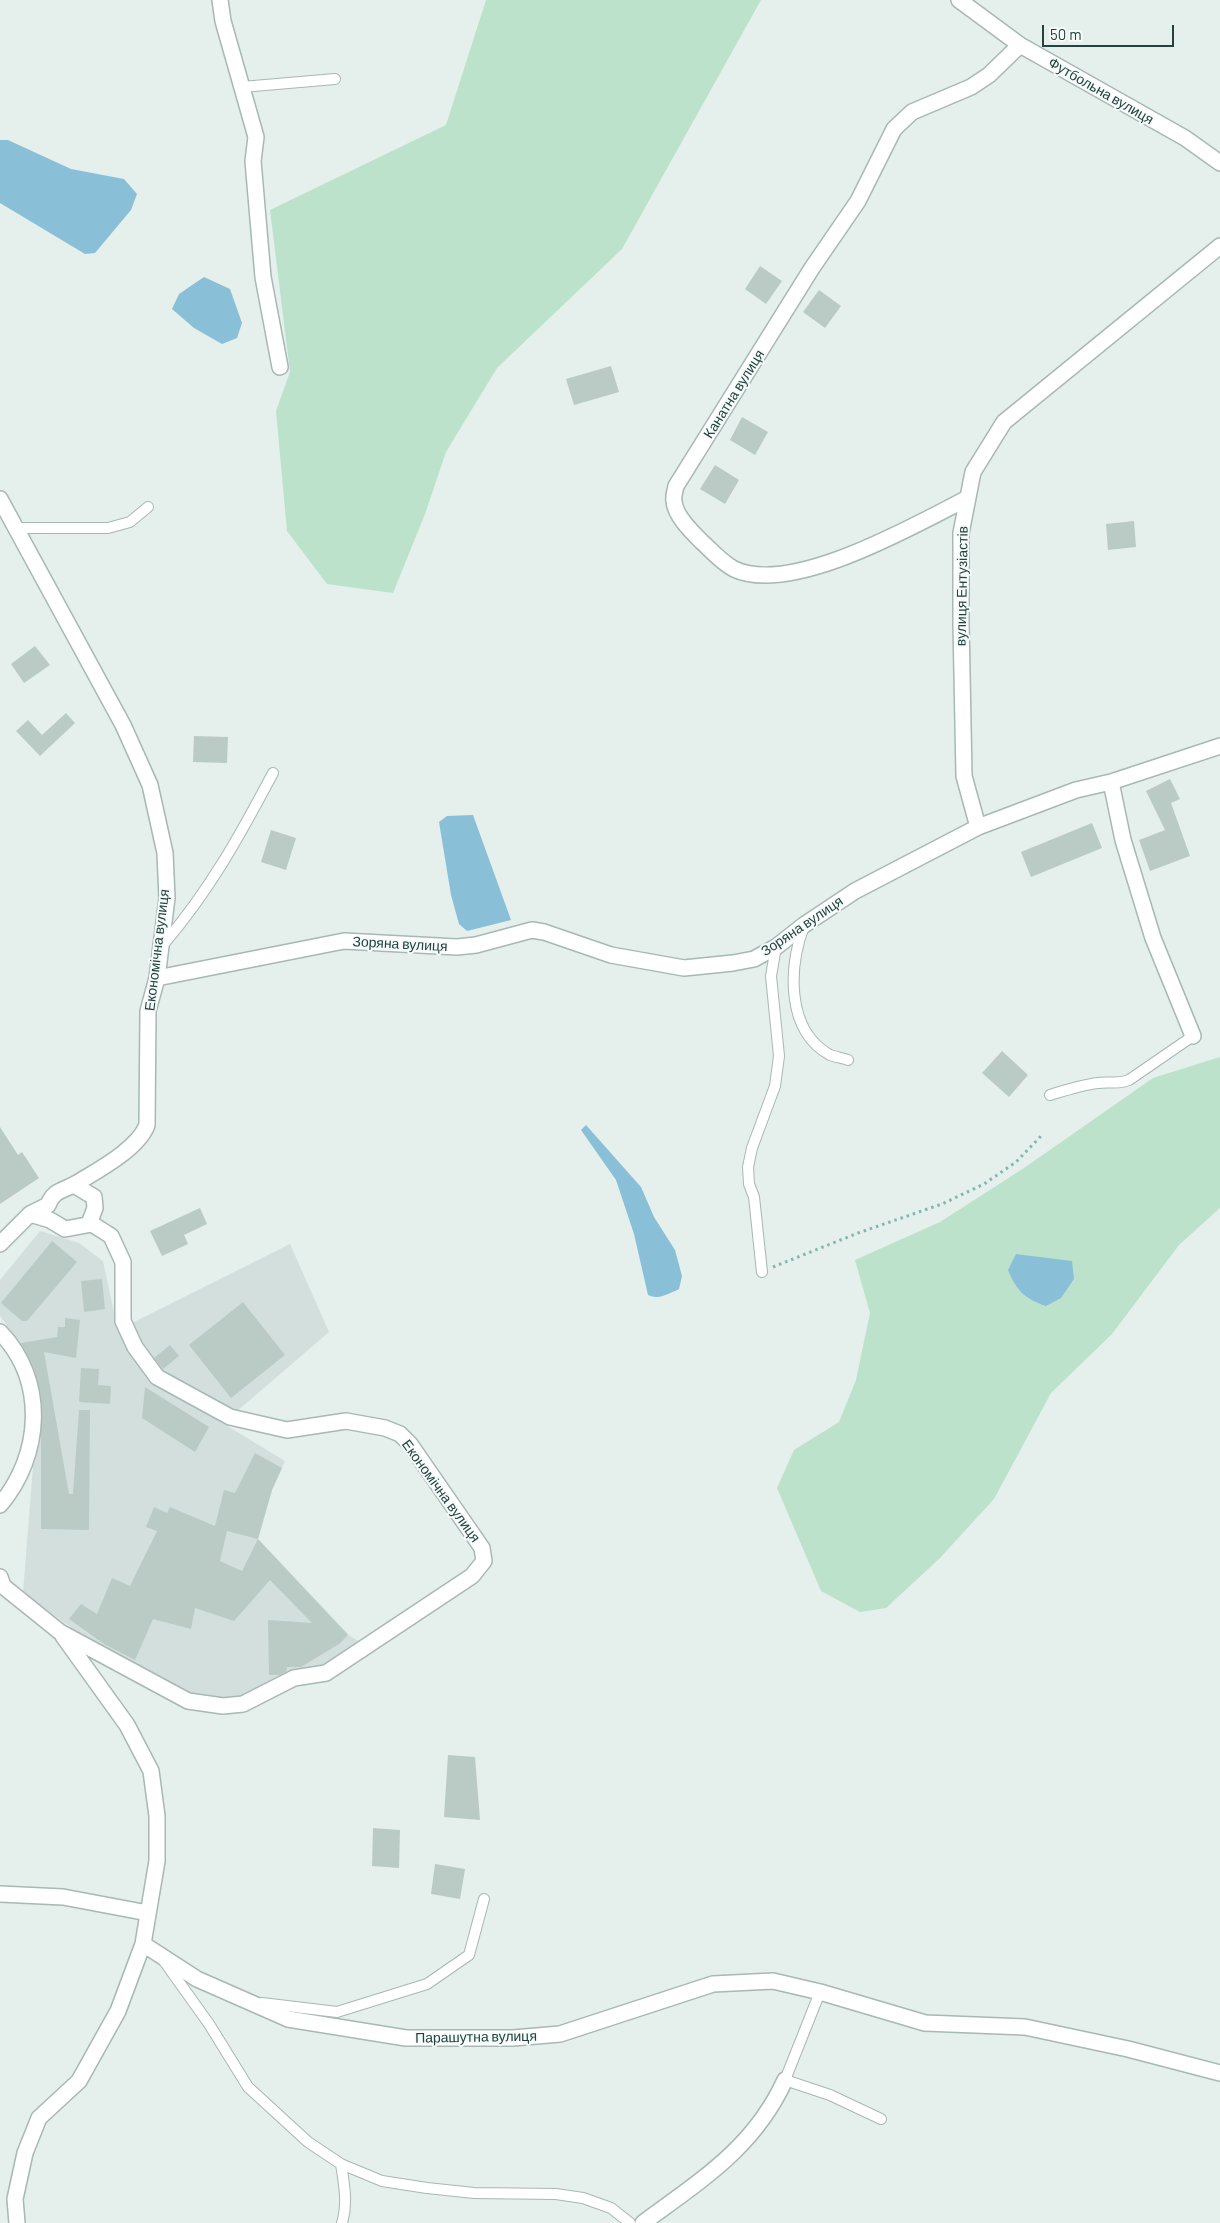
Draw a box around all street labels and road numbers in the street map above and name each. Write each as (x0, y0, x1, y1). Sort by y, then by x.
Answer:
street label: Футбольна вулиця (1045, 54, 1157, 128)
street label: Канатна вулиця (700, 347, 768, 441)
street label: вулиця Ентузіастів (953, 526, 971, 646)
street label: Економічна вулиця (141, 888, 173, 1012)
street label: Зоряна вулиця (758, 892, 846, 960)
street label: Зоряна вулиця (352, 933, 448, 955)
street label: Економічна вулиця (398, 1436, 484, 1546)
street label: Парашутна вулиця (415, 2028, 537, 2046)

